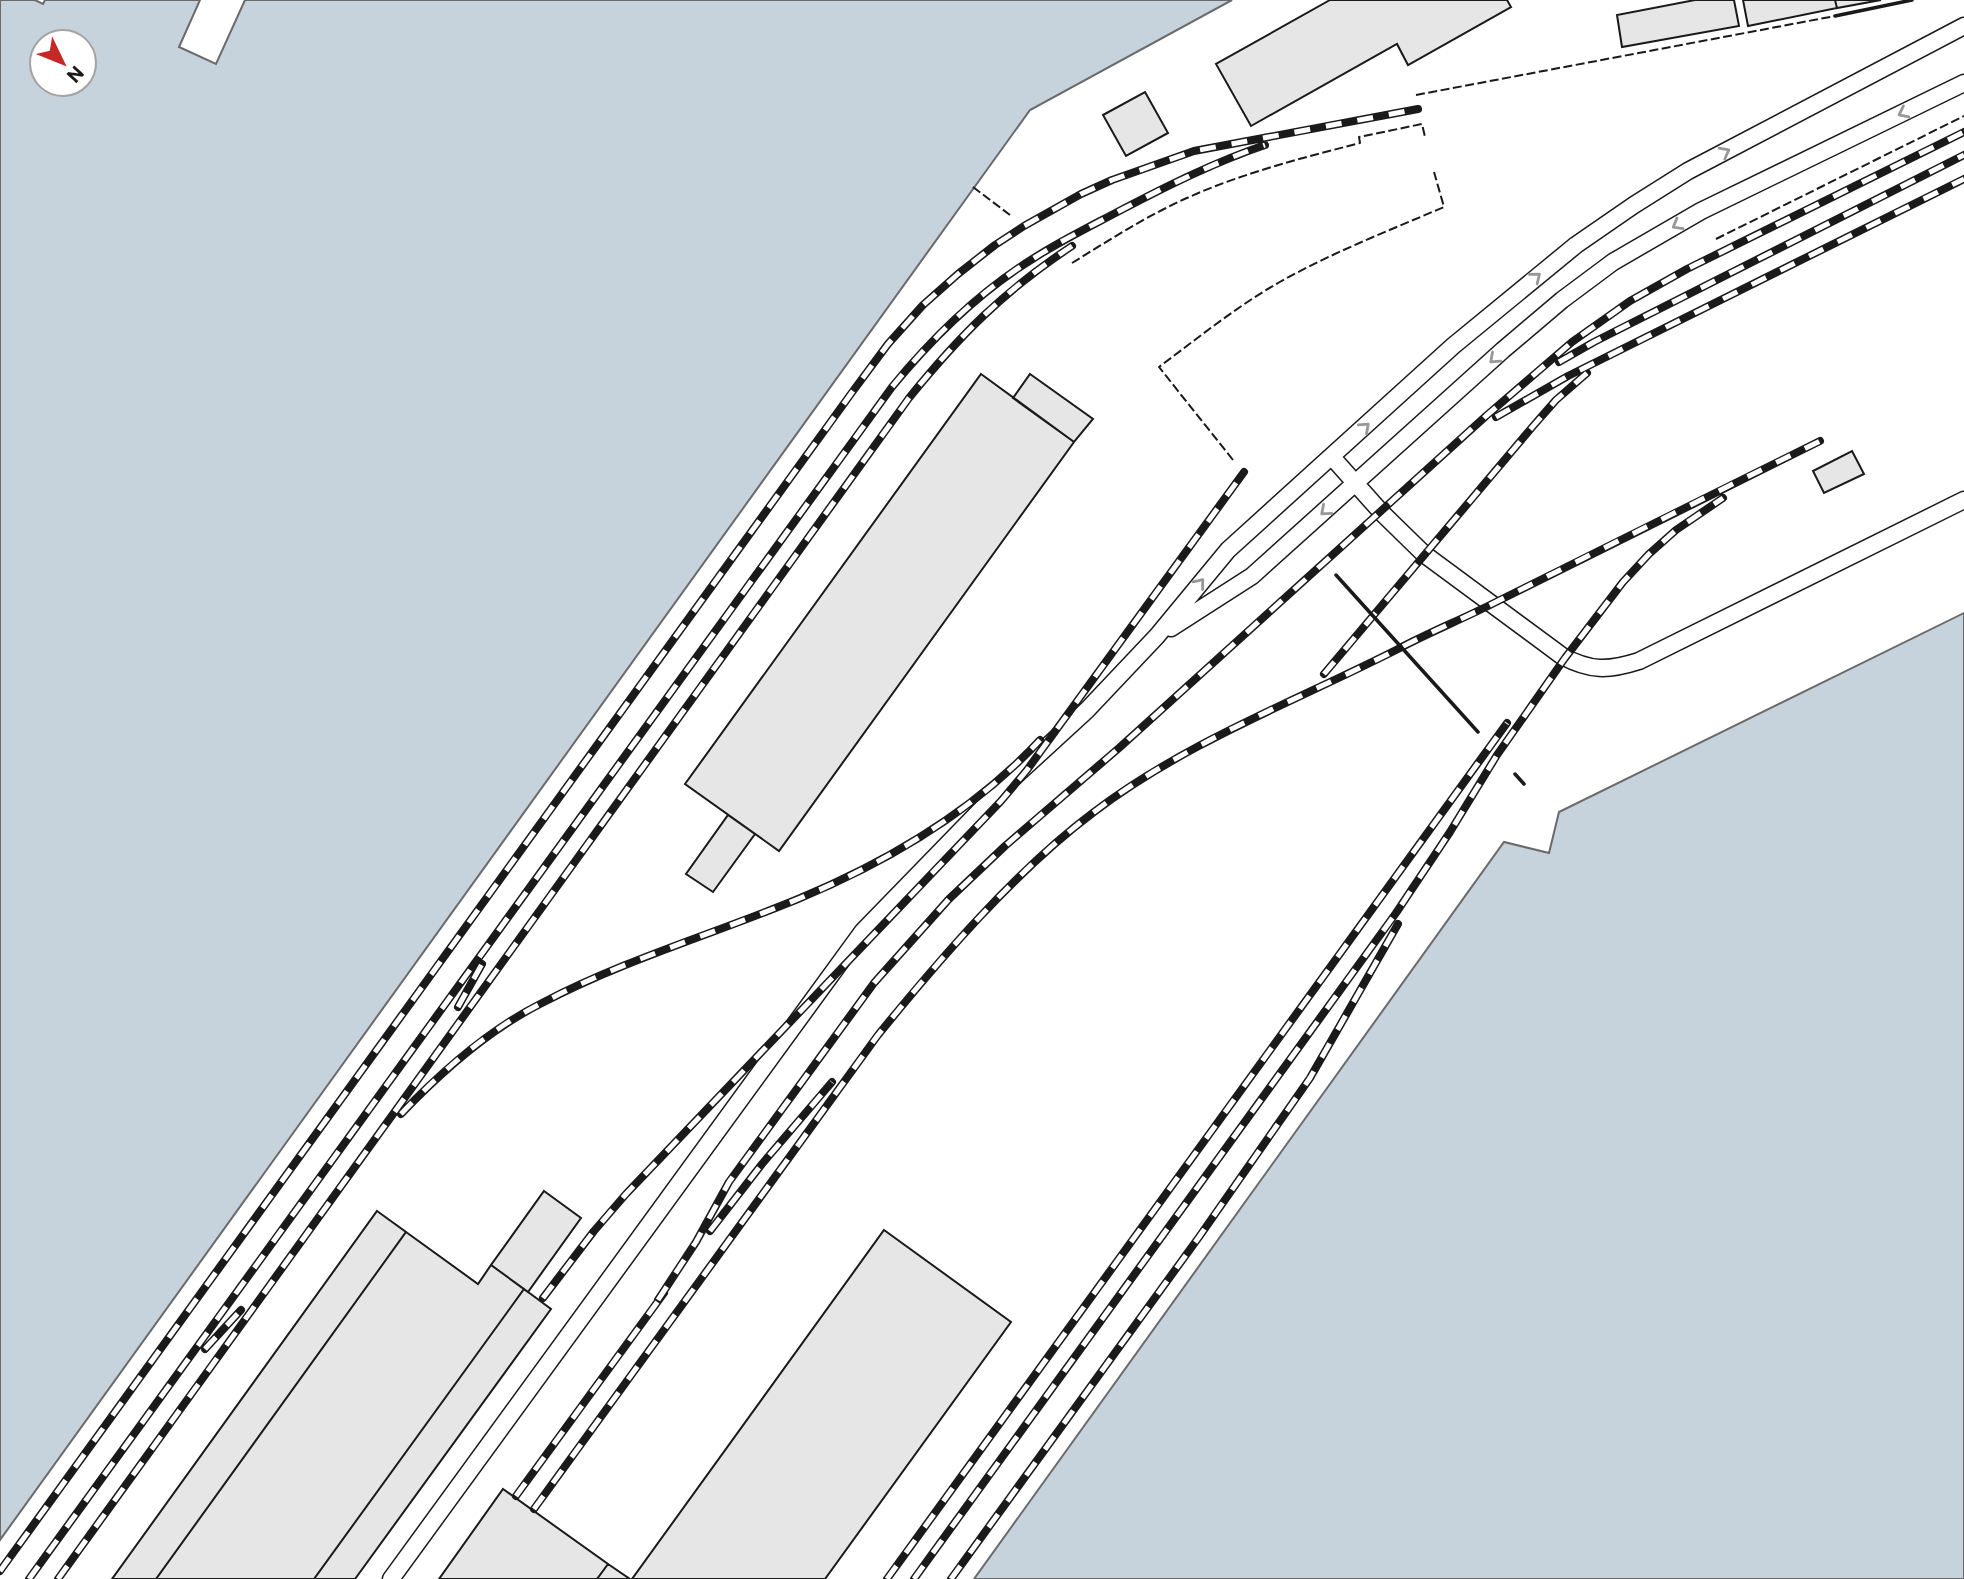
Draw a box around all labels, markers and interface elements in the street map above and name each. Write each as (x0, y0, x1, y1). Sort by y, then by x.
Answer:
north arrow (28, 28, 98, 98)
text: N (63, 62, 89, 88)
one-way arrow (1898, 104, 1910, 118)
one-way arrow (1718, 147, 1730, 160)
one-way arrow (1672, 217, 1685, 230)
one-way arrow (1529, 273, 1541, 286)
one-way arrow (1489, 350, 1502, 363)
one-way arrow (1357, 423, 1370, 435)
one-way arrow (1320, 503, 1333, 515)
one-way arrow (1192, 579, 1205, 591)

